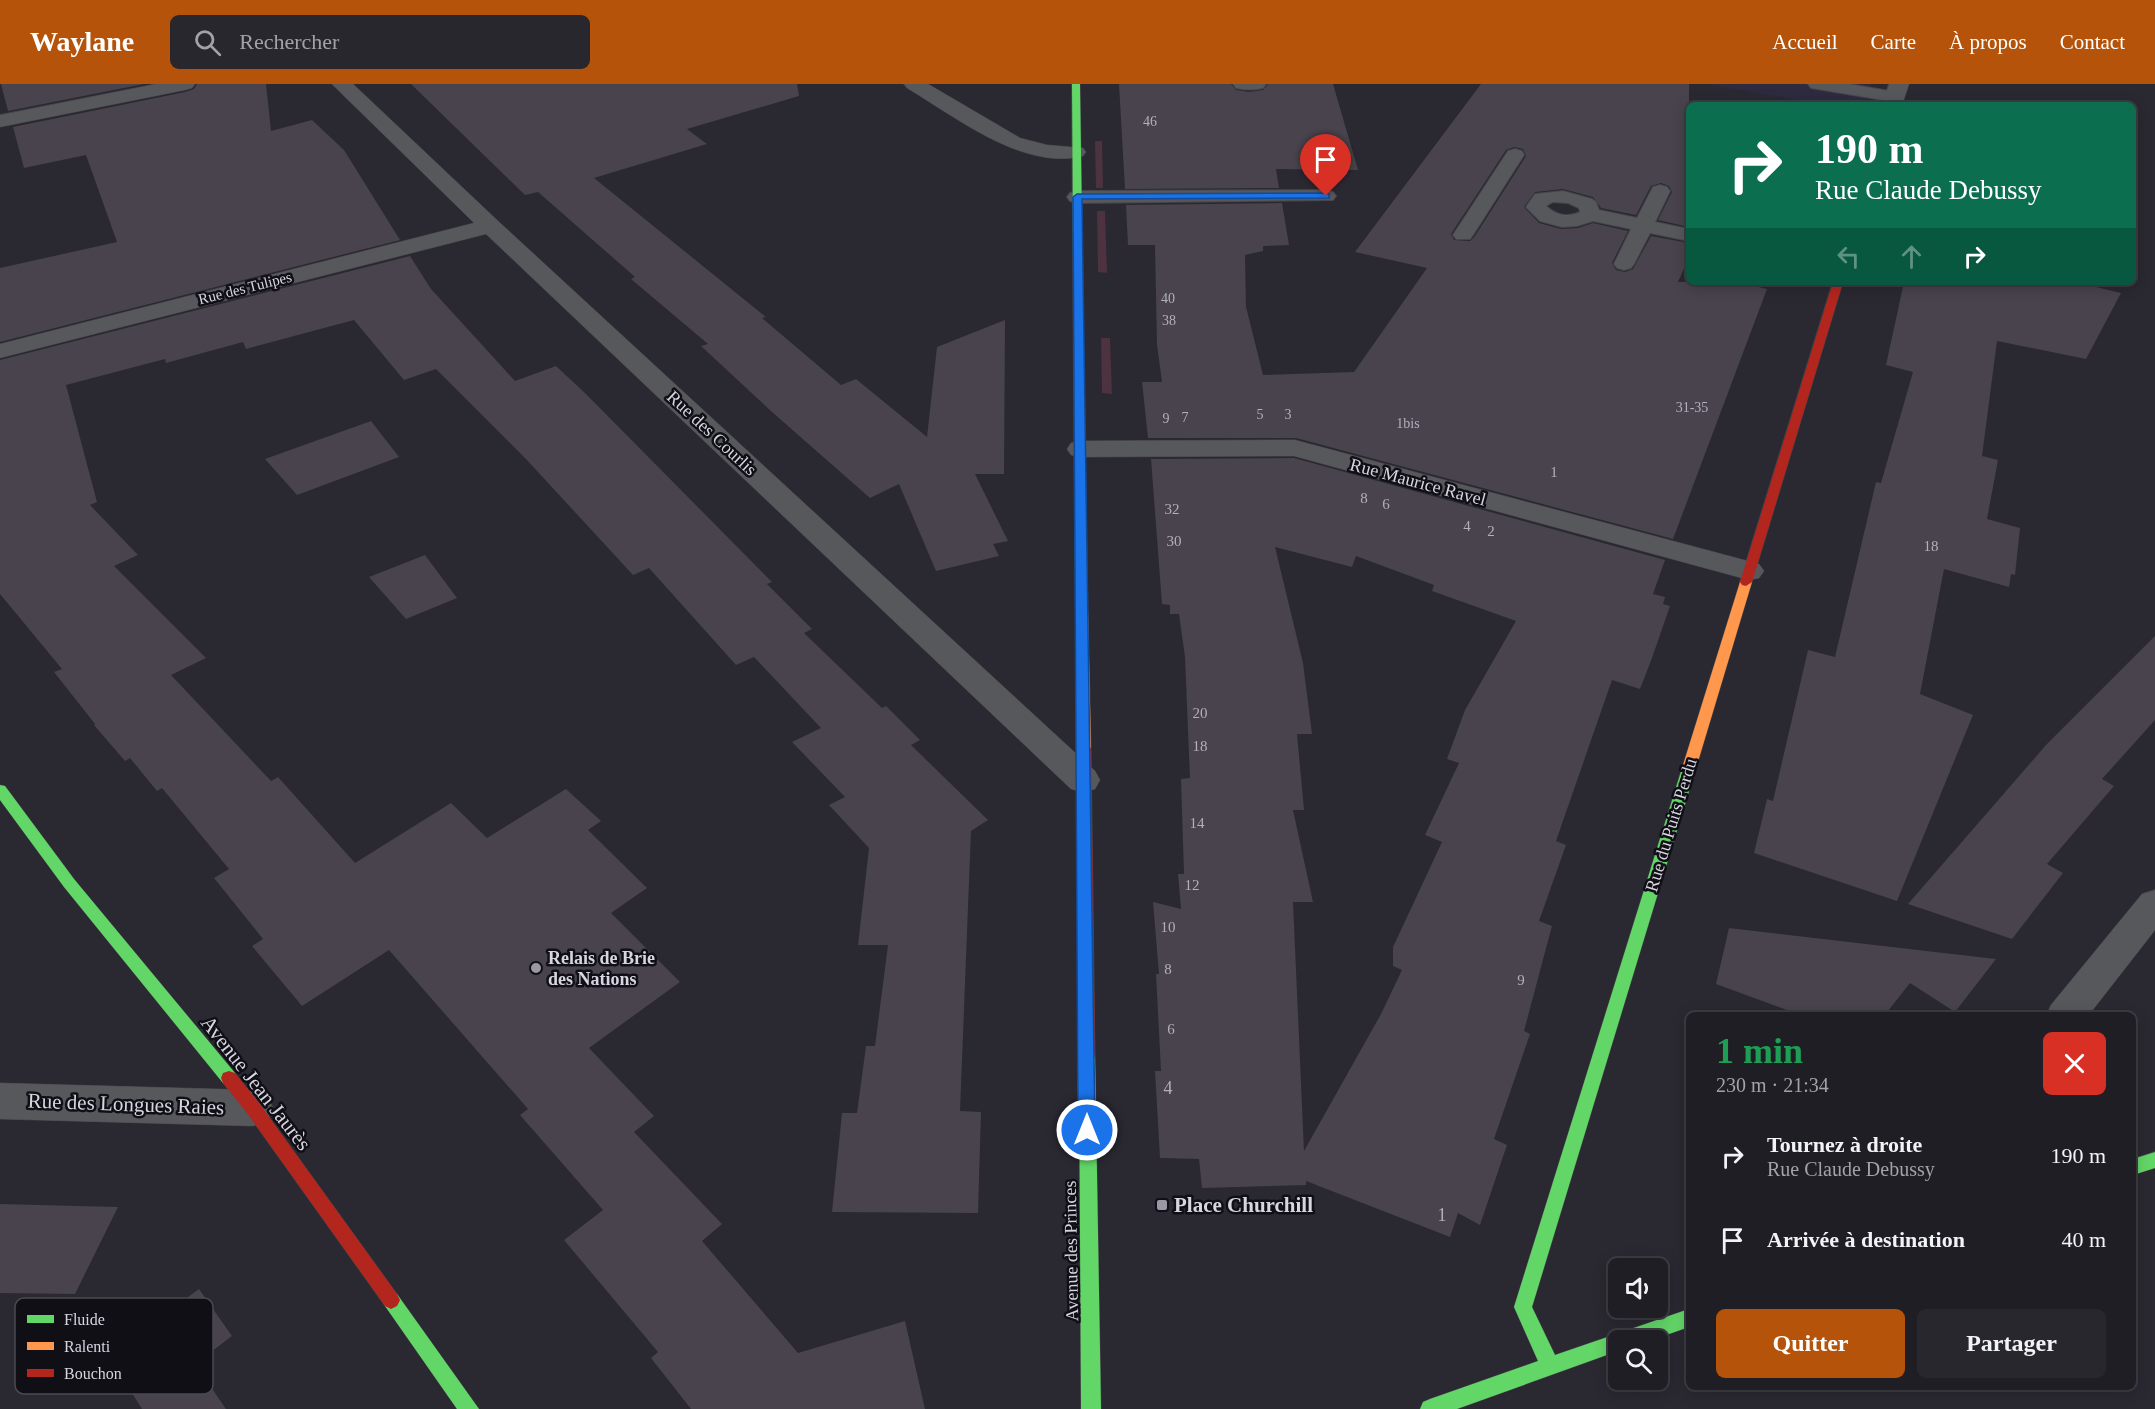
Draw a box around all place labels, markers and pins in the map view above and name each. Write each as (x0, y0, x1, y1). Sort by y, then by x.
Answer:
pin (1300, 134, 1351, 196)
place label: Relais de Brie des Nations (548, 948, 655, 989)
marker: Relais de Brie des Nations (529, 961, 543, 975)
place label: Place Churchill (1174, 1193, 1313, 1217)
marker: Place Churchill (1155, 1198, 1169, 1212)

